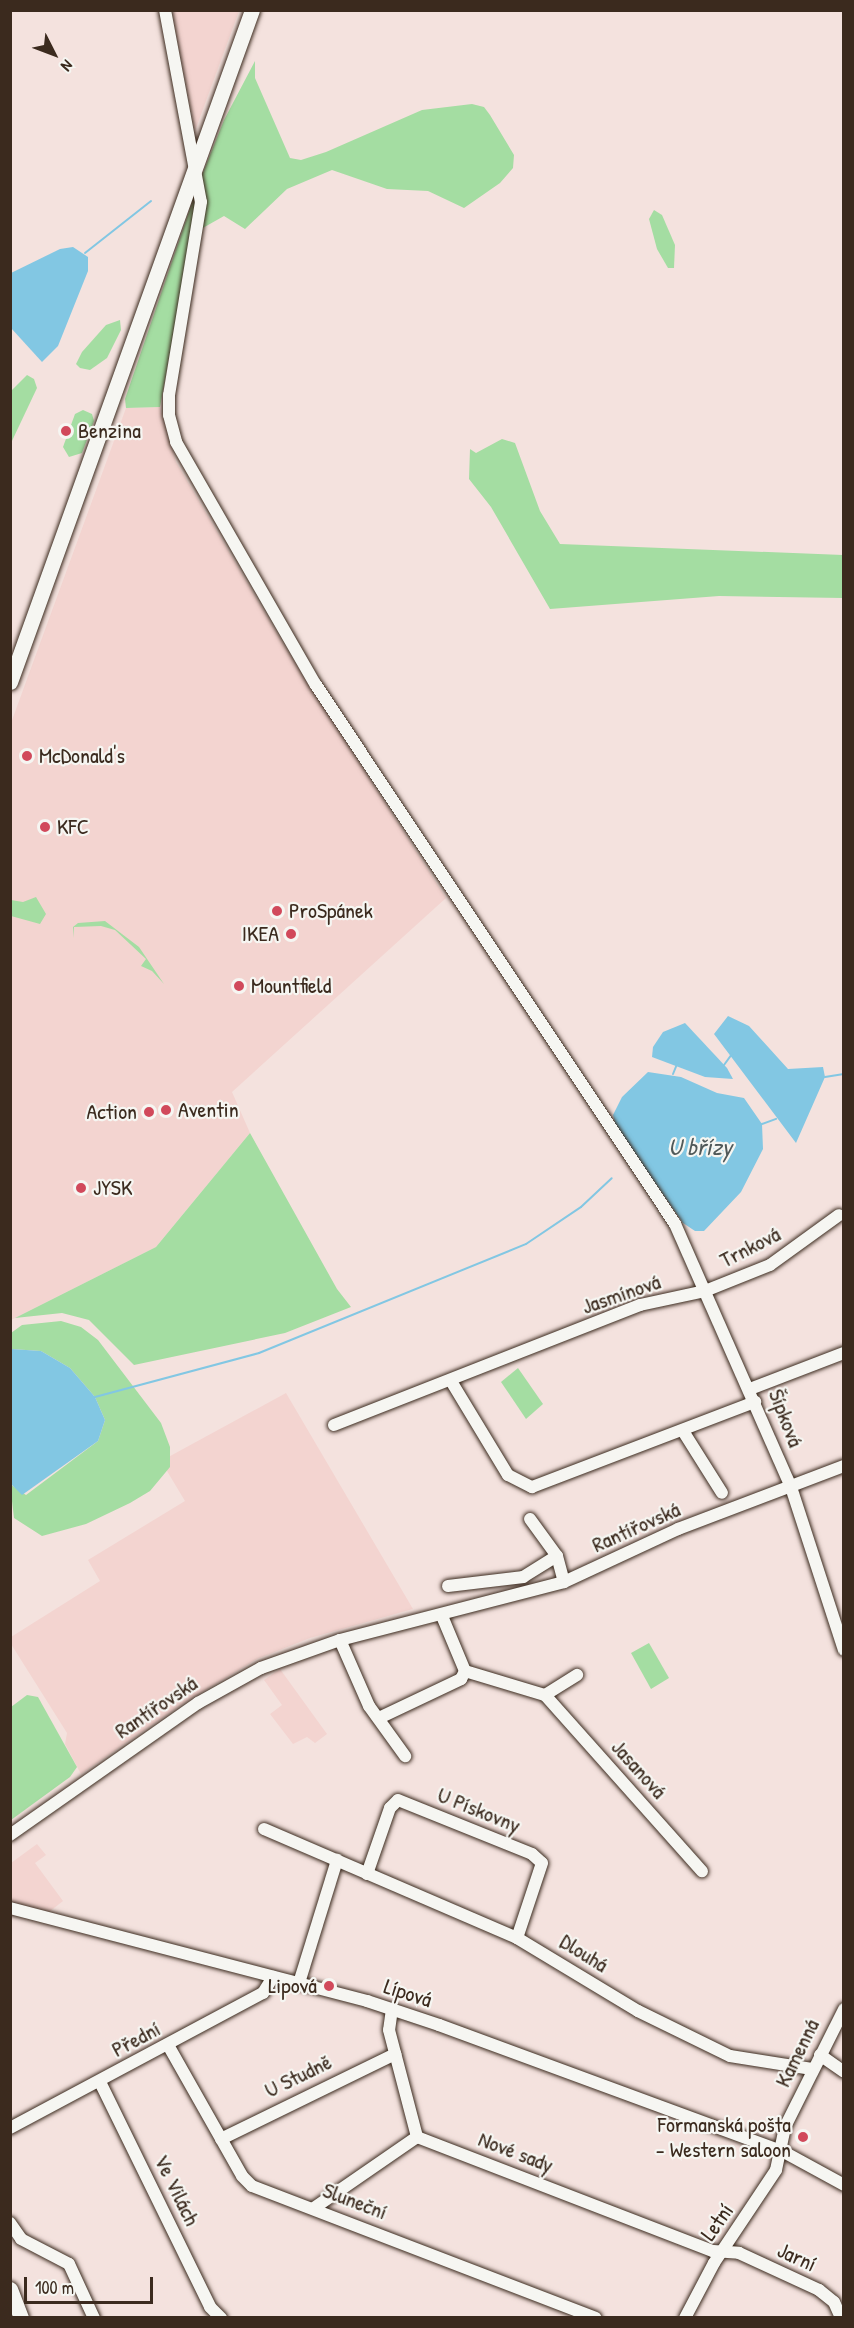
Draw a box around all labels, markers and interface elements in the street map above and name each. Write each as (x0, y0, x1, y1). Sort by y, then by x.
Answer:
north arrow (24, 24, 84, 84)
text: N (56, 56, 78, 77)
place label: Benzina (78, 418, 141, 444)
marker: Benzina (59, 424, 73, 438)
place label: McDonald's (39, 743, 125, 769)
marker: McDonald's (20, 749, 34, 763)
place label: KFC (57, 814, 89, 840)
marker: KFC (38, 820, 52, 834)
place label: ProSpánek (289, 898, 373, 924)
marker: ProSpánek (270, 904, 284, 918)
place label: IKEA (242, 921, 279, 947)
marker: IKEA (284, 927, 298, 941)
place label: Mountfield (251, 973, 331, 999)
marker: Mountfield (232, 979, 246, 993)
place label: Aventin (178, 1097, 239, 1123)
place label: Action (86, 1099, 137, 1125)
marker: Aventin (159, 1103, 173, 1117)
marker: Action (142, 1105, 156, 1119)
water label: U břízy (668, 1133, 732, 1161)
place label: JYSK (93, 1175, 132, 1201)
marker: JYSK (74, 1181, 88, 1195)
street label: Trnková (715, 1221, 785, 1273)
street label: Jasmínová (578, 1268, 664, 1320)
street label: Šípková (763, 1385, 809, 1451)
street label: Rantířovská (588, 1496, 684, 1558)
street label: Rantířovská (110, 1670, 202, 1744)
street label: Jasanová (606, 1734, 672, 1804)
street label: U Pískovny (434, 1781, 524, 1839)
street label: Dlouhá (555, 1928, 613, 1978)
place label: Lipová (268, 1973, 317, 1999)
street label: Lípová (381, 1973, 435, 2013)
marker: Lipová (322, 1979, 336, 1993)
street label: Přední (107, 2015, 165, 2063)
street label: Kamenná (769, 2015, 825, 2091)
street label: U Studně (260, 2049, 336, 2103)
place label: Formanská pošta - Western saloon (656, 2111, 791, 2162)
street label: Nové sady (475, 2126, 557, 2178)
marker: Formanská pošta - Western saloon (796, 2130, 810, 2144)
street label: Ve Vilách (149, 2150, 205, 2230)
street label: Sluneční (319, 2177, 391, 2225)
street label: Letní (695, 2198, 739, 2246)
street label: Jarní (773, 2237, 821, 2277)
scale bar (27, 2265, 156, 2303)
text: 100 m (35, 2275, 74, 2300)

